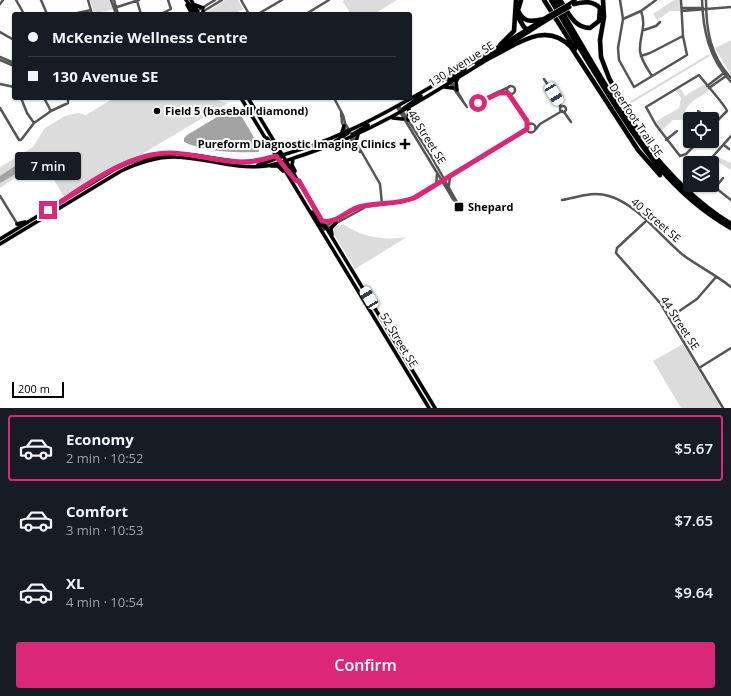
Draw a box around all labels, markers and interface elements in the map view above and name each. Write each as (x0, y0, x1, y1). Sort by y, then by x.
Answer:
text: McKenzie Wellness Centre (52, 27, 248, 47)
street label: 130 Avenue SE (425, 37, 497, 90)
text: 130 Avenue SE (52, 66, 159, 86)
street label: Deerfoot Trail SE (606, 80, 667, 159)
car (543, 81, 565, 107)
route start (469, 94, 487, 112)
place label: Field 5 (baseball diamond) (165, 103, 308, 118)
marker: Field 5 (baseball diamond) (152, 106, 162, 116)
street label: 48 Street SE (405, 107, 450, 167)
map controls (683, 112, 719, 192)
button: locate (683, 112, 719, 148)
place label: Pureform Diagnostic Imaging Clinics (198, 136, 397, 151)
marker: Pureform Diagnostic Imaging Clinics (399, 138, 411, 150)
callout: 7 min (15, 152, 81, 180)
button: layers (683, 156, 719, 192)
text: 7 min (30, 157, 66, 175)
street label: 40 Street SE (628, 194, 684, 245)
place label: Shepard (468, 199, 513, 214)
route end (39, 201, 57, 219)
marker: Shepard (453, 201, 465, 213)
car (358, 285, 380, 311)
street label: 44 Street SE (657, 293, 703, 352)
street label: 52 Street SE (377, 310, 422, 370)
scale bar (12, 380, 64, 399)
text: 200 m (18, 381, 50, 396)
text: Economy (66, 429, 134, 449)
icon: car (18, 430, 54, 466)
text: $5.67 (675, 438, 713, 458)
text: 2 min · 10:52 (66, 449, 143, 467)
text: Comfort (66, 501, 128, 521)
icon: car (18, 502, 54, 538)
text: $7.65 (675, 510, 713, 530)
text: 3 min · 10:53 (66, 521, 143, 539)
text: XL (66, 573, 84, 593)
icon: car (18, 574, 54, 610)
text: $9.64 (675, 582, 713, 602)
text: 4 min · 10:54 (66, 593, 143, 611)
button: Confirm (16, 642, 715, 688)

